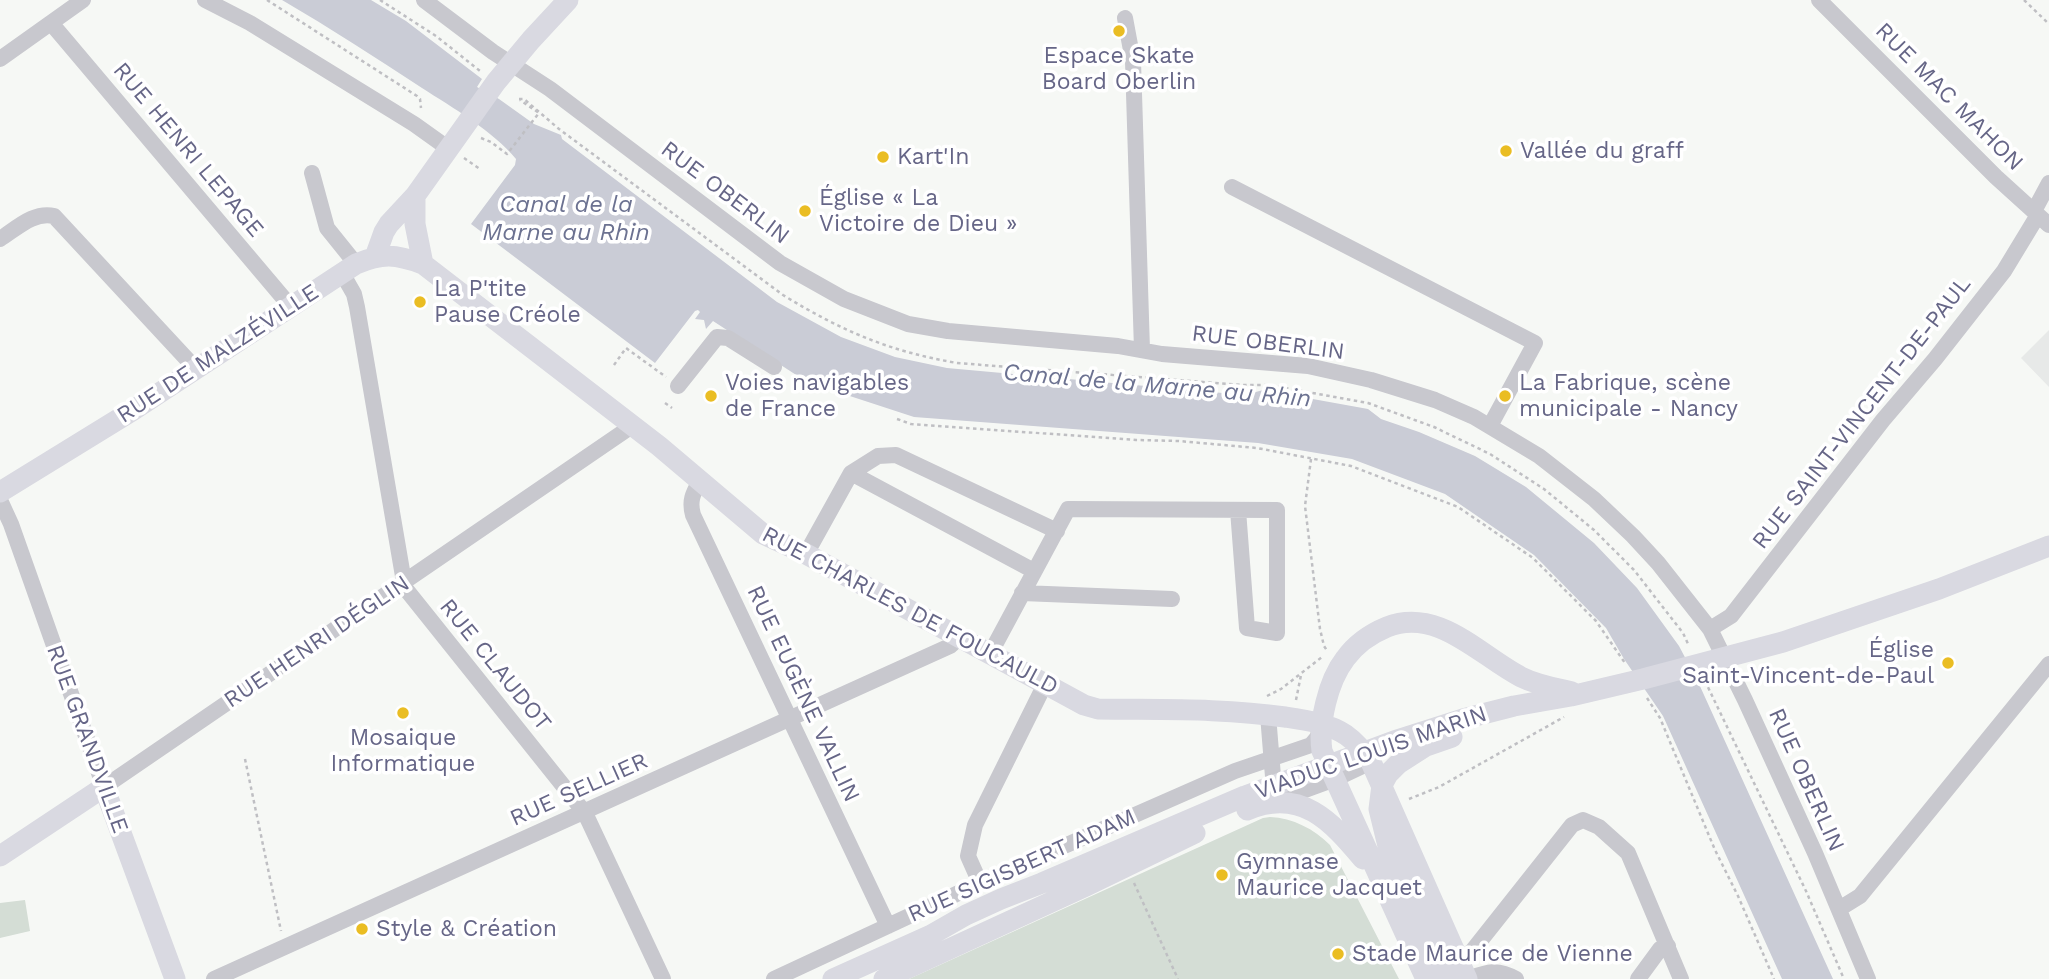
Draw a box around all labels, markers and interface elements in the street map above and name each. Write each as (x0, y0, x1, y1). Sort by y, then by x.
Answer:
street label: RUE MAC MAHON (1869, 17, 2029, 177)
marker: Espace Skate Board Oberlin (1111, 23, 1127, 39)
place label: Espace Skate Board Oberlin (1042, 42, 1196, 96)
street label: RUE HENRI LEPAGE (107, 57, 269, 243)
street label: RUE OBERLIN (655, 136, 795, 250)
place label: Vallée du graff (1520, 137, 1684, 165)
place label: Kart'In (897, 143, 969, 171)
marker: Vallée du graff (1498, 143, 1514, 159)
marker: Kart'In (875, 149, 891, 165)
place label: Église « La Victoire de Dieu » (819, 184, 1017, 238)
water label: Canal de la Marne au Rhin (482, 191, 650, 247)
marker: Église « La Victoire de Dieu » (797, 203, 813, 219)
street label: RUE SAINT-VINCENT-DE-PAUL (1747, 271, 1977, 555)
place label: La P'tite Pause Créole (434, 275, 581, 329)
street label: RUE DE MALZÉVILLE (112, 278, 324, 430)
marker: La P'tite Pause Créole (412, 294, 428, 310)
street label: RUE OBERLIN (1190, 320, 1346, 366)
water label: Canal de la Marne au Rhin (1002, 358, 1312, 414)
place label: Voies navigables de France (725, 369, 909, 423)
place label: La Fabrique, scène municipale - Nancy (1519, 369, 1738, 423)
marker: Voies navigables de France (703, 388, 719, 404)
marker: La Fabrique, scène municipale - Nancy (1497, 388, 1513, 404)
street label: RUE CHARLES DE FOUCAULD (757, 521, 1063, 701)
street label: RUE HENRI DÉGLIN (219, 570, 415, 714)
street label: RUE EUGÈNE VALLIN (741, 581, 865, 807)
street label: RUE CLAUDOT (433, 593, 557, 737)
place label: Église Saint-Vincent-de-Paul (1682, 636, 1934, 690)
street label: RUE GRANDVILLE (40, 641, 134, 837)
marker: Église Saint-Vincent-de-Paul (1940, 655, 1956, 671)
street label: VIADUC LOUIS MARIN (1251, 700, 1491, 806)
street label: RUE OBERLIN (1762, 704, 1850, 856)
marker: Mosaique Informatique (395, 705, 411, 721)
place label: Mosaique Informatique (331, 724, 475, 778)
street label: RUE SELLIER (506, 747, 652, 833)
street label: RUE SIGISBERT ADAM (904, 803, 1140, 929)
place label: Gymnase Maurice Jacquet (1236, 848, 1422, 902)
marker: Gymnase Maurice Jacquet (1214, 867, 1230, 883)
place label: Style & Création (376, 915, 557, 943)
marker: Style & Création (354, 921, 370, 937)
place label: Stade Maurice de Vienne (1352, 940, 1633, 968)
marker: Stade Maurice de Vienne (1330, 946, 1346, 962)

